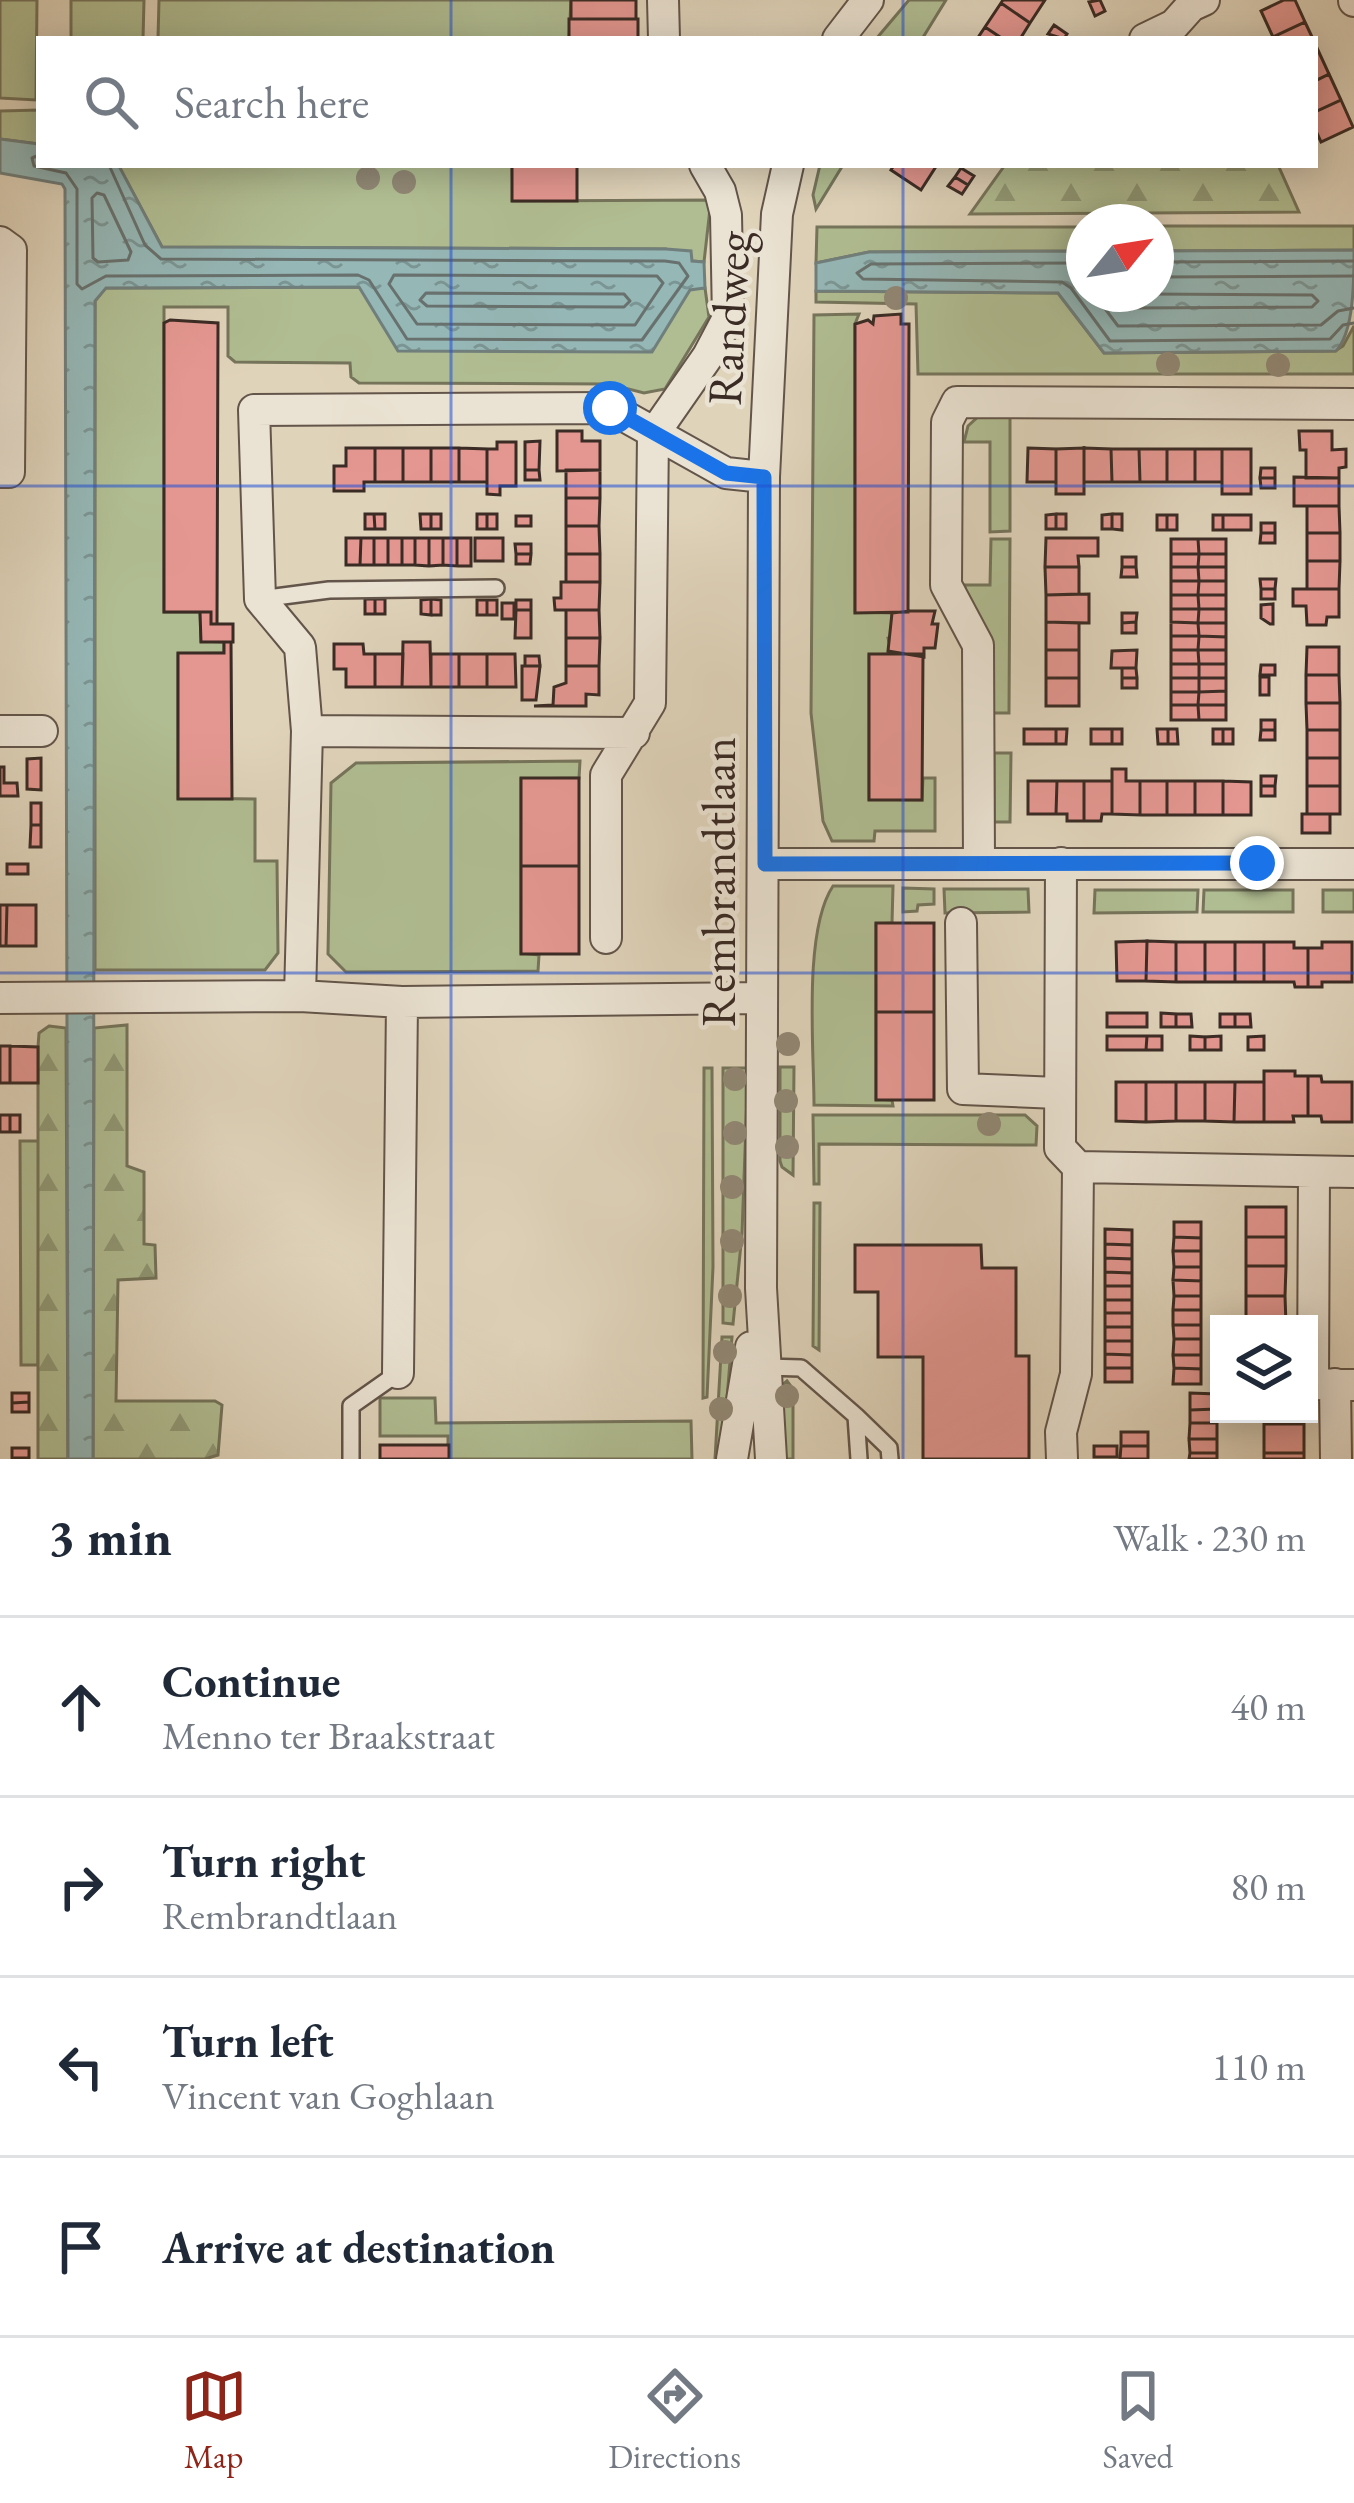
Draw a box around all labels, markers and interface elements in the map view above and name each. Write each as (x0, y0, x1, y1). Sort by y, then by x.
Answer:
search box (36, 36, 1318, 168)
icon: search (78, 69, 144, 135)
text: Search here (174, 73, 369, 131)
north arrow (1066, 204, 1174, 312)
street label: Randweg (692, 228, 764, 407)
route start (583, 381, 637, 435)
street label: Rembrandtlaan (687, 737, 749, 1027)
route end (1230, 836, 1284, 890)
map controls (1210, 1315, 1318, 1423)
button: layers (1210, 1315, 1318, 1423)
text: 3 min (48, 1504, 172, 1570)
text: Walk · 230 m (1113, 1512, 1306, 1563)
text: Continue (162, 1652, 340, 1710)
icon: ahead (48, 1674, 114, 1740)
text: 40 m (1230, 1681, 1306, 1732)
text: Menno ter Braakstraat (162, 1710, 495, 1761)
text: Turn right (162, 1832, 365, 1890)
icon: right (48, 1854, 114, 1920)
text: 80 m (1230, 1861, 1306, 1912)
text: Rembrandtlaan (162, 1890, 398, 1941)
text: Turn left (162, 2012, 334, 2070)
icon: left (48, 2034, 114, 2100)
text: 110 m (1212, 2041, 1306, 2092)
text: Vincent van Goghlaan (162, 2070, 495, 2121)
icon: arrive (48, 2214, 114, 2280)
text: Arrive at destination (162, 2218, 555, 2276)
tab: Map (181, 2363, 247, 2478)
tab: Directions (608, 2363, 741, 2478)
tab: Saved (1103, 2363, 1173, 2478)

